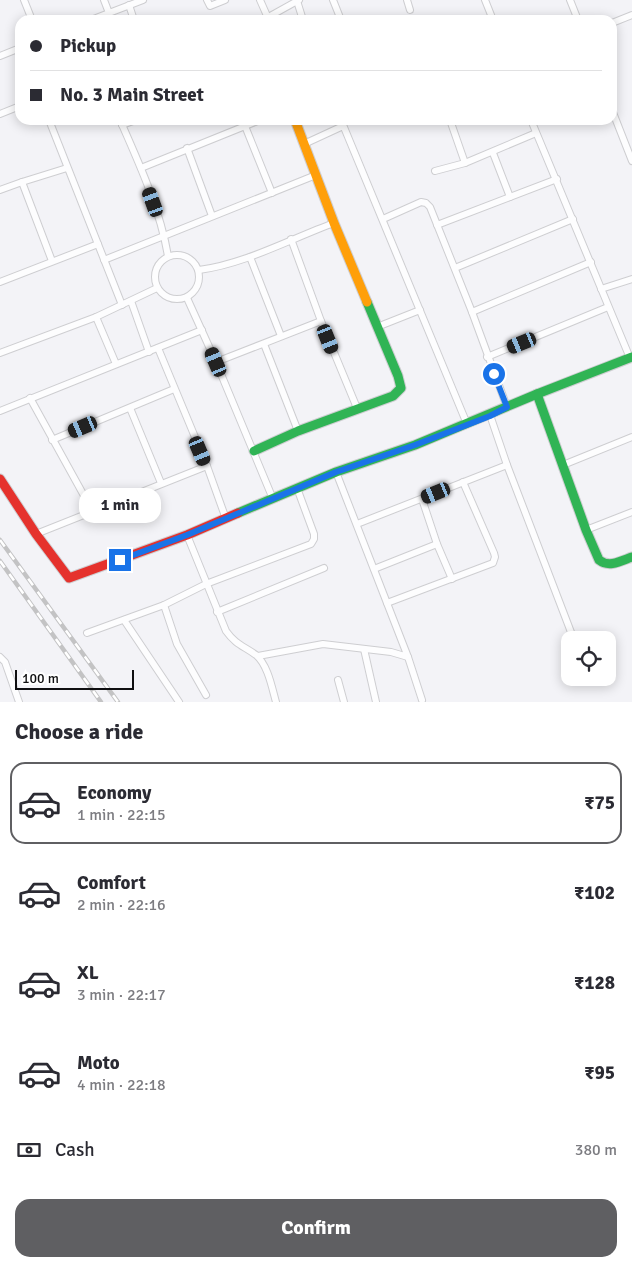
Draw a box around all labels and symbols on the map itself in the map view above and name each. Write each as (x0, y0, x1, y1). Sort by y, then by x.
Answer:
car (140, 185, 165, 219)
car (315, 322, 340, 356)
car (505, 330, 538, 356)
car (203, 345, 228, 379)
route start (483, 363, 505, 385)
car (66, 414, 99, 440)
car (187, 434, 212, 468)
car (419, 480, 452, 506)
callout: 1 min (79, 488, 161, 522)
route end (109, 549, 131, 571)
scale bar (15, 667, 134, 690)

